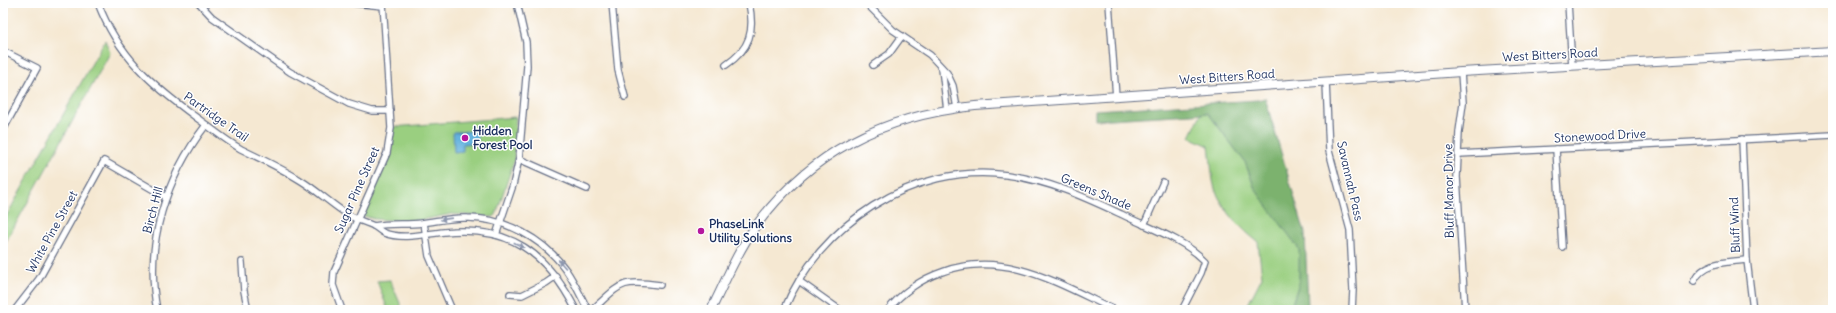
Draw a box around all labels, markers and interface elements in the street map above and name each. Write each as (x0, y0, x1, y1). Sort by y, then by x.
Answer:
street label: West Bitters Road (1502, 45, 1598, 64)
street label: West Bitters Road (1179, 66, 1275, 87)
street label: Partridge Trail (181, 89, 252, 144)
place label: Hidden Forest Pool (473, 123, 533, 152)
street label: Stonewood Drive (1554, 126, 1646, 145)
marker: Hidden Forest Pool (460, 133, 470, 143)
street label: Savannah Pass (1334, 140, 1367, 222)
street label: Sugar Pine Street (331, 144, 382, 235)
street label: Bluff Manor Drive (1440, 144, 1457, 238)
street label: Greens Shade (1059, 170, 1134, 213)
street label: Birch Hill (139, 185, 166, 235)
street label: White Pine Street (23, 188, 80, 276)
street label: Bluff Wind (1726, 197, 1743, 253)
one-way arrow (440, 216, 452, 222)
place label: PhaseLink Utility Solutions (709, 216, 793, 246)
marker: PhaseLink Utility Solutions (696, 226, 706, 236)
one-way arrow (514, 242, 525, 249)
one-way arrow (557, 259, 566, 270)

